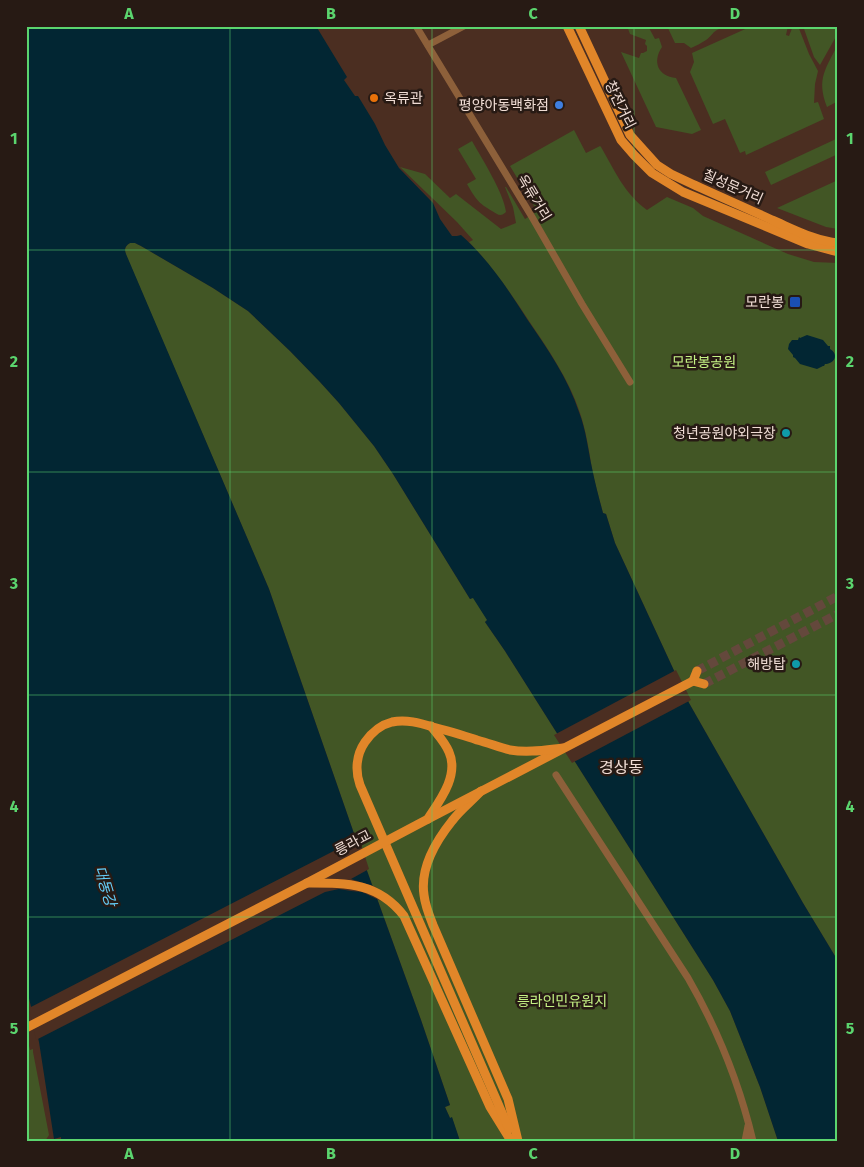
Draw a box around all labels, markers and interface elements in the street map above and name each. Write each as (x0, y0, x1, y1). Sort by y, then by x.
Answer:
text: A (123, 4, 134, 23)
text: B (326, 4, 336, 23)
text: C (528, 4, 538, 23)
text: D (730, 4, 740, 23)
street label: 창전거리 (601, 78, 639, 132)
place label: 옥류관 (384, 90, 423, 107)
marker: 옥류관 (368, 92, 380, 104)
place label: 평양아동백화점 (459, 97, 549, 114)
marker: 평양아동백화점 (553, 99, 565, 111)
text: 1 (10, 129, 18, 148)
text: 1 (846, 129, 854, 148)
street label: 칠성문거리 (700, 166, 766, 208)
street label: 옥류거리 (513, 172, 555, 224)
place label: 모란봉 (745, 294, 784, 311)
marker: 모란봉 (788, 295, 802, 309)
text: 2 (10, 352, 18, 371)
text: 2 (846, 352, 854, 371)
park label: 모란봉공원 (672, 354, 736, 371)
place label: 청년공원야외극장 (673, 425, 776, 442)
marker: 청년공원야외극장 (780, 427, 792, 439)
text: 3 (9, 574, 18, 593)
text: 3 (845, 574, 854, 593)
place label: 해방탑 (747, 656, 786, 673)
marker: 해방탑 (790, 658, 802, 670)
district label: 경상동 (599, 758, 643, 777)
text: 4 (9, 797, 19, 816)
text: 4 (845, 797, 855, 816)
street label: 릉라교 (332, 826, 374, 860)
water label: 대동강 (90, 864, 120, 911)
park label: 릉라인민유원지 (517, 993, 607, 1010)
text: 5 (10, 1019, 19, 1038)
text: 5 (846, 1019, 855, 1038)
text: A (123, 1144, 134, 1163)
text: B (326, 1144, 336, 1163)
text: C (528, 1144, 538, 1163)
text: D (730, 1144, 740, 1163)

